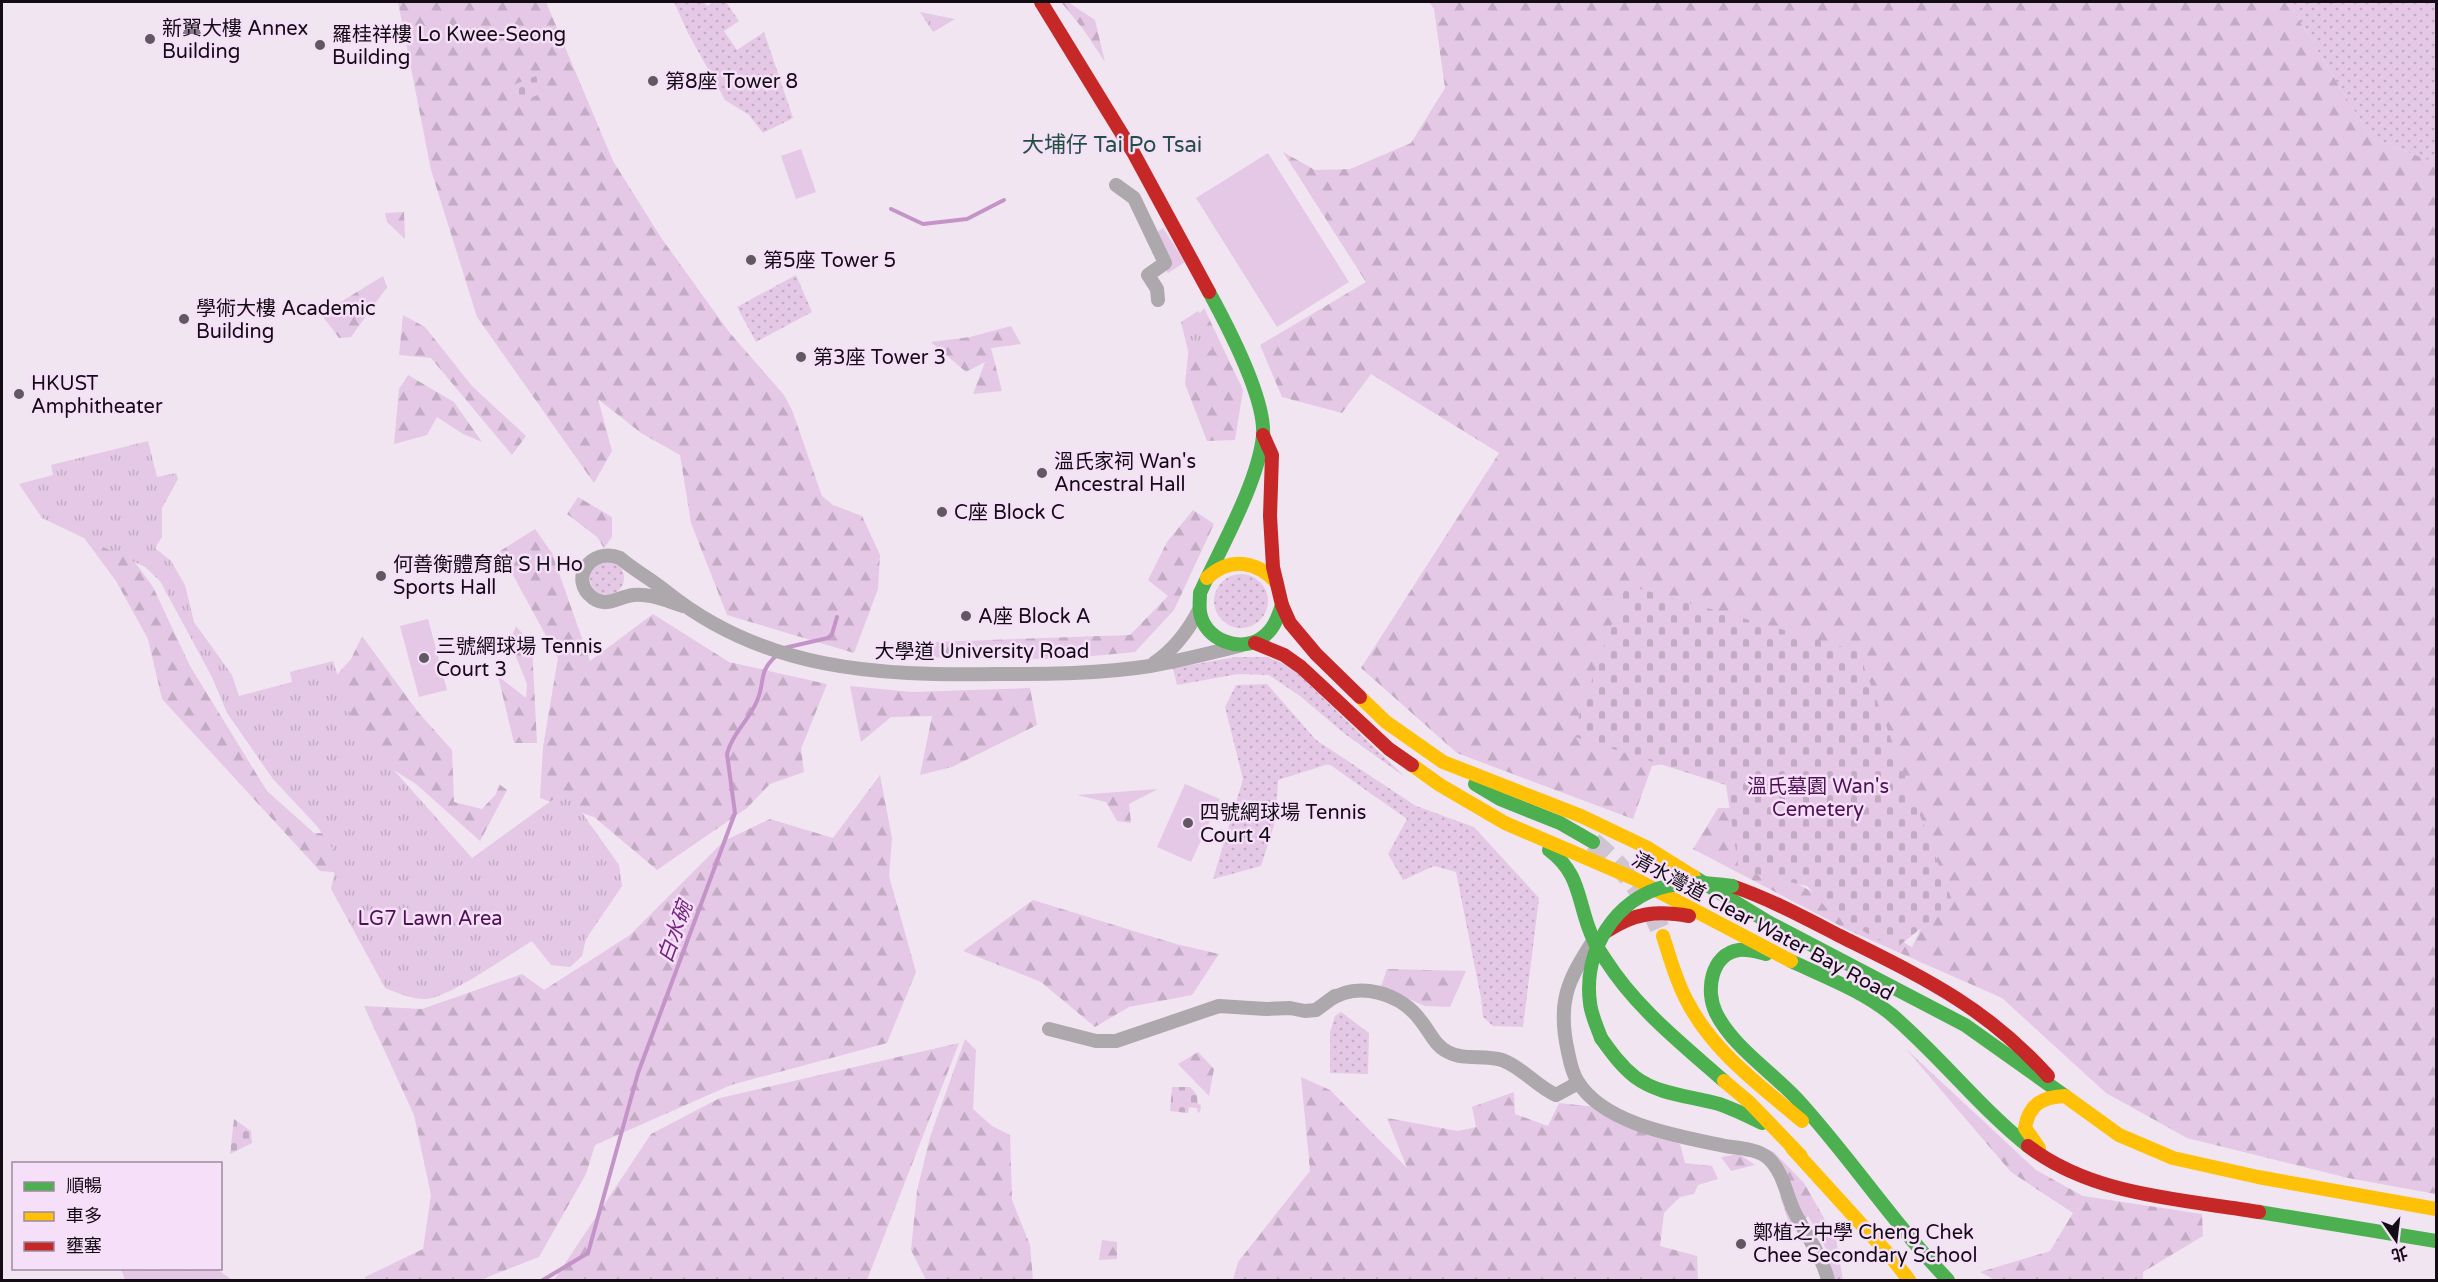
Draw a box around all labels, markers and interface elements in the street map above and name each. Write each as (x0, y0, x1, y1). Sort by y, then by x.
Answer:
place label: 新翼大樓 Annex Building (162, 17, 308, 64)
place label: 羅桂祥樓 Lo Kwee-Seong Building (332, 23, 566, 70)
marker: 新翼大樓 Annex Building (143, 32, 157, 46)
marker: 羅桂祥樓 Lo Kwee-Seong Building (313, 38, 327, 52)
place label: 第8座 Tower 8 (665, 70, 798, 94)
marker: 第8座 Tower 8 (646, 74, 660, 88)
district label: 大埔仔 Tai Po Tsai (1022, 132, 1202, 158)
place label: 第5座 Tower 5 (763, 249, 896, 273)
marker: 第5座 Tower 5 (744, 253, 758, 267)
place label: 學術大樓 Academic Building (196, 297, 376, 344)
marker: 學術大樓 Academic Building (177, 312, 191, 326)
place label: 第3座 Tower 3 (813, 346, 946, 370)
marker: 第3座 Tower 3 (794, 350, 808, 364)
place label: HKUST Amphitheater (31, 372, 163, 419)
marker: HKUST Amphitheater (12, 387, 26, 401)
place label: 溫氏家祠 Wan's Ancestral Hall (1054, 450, 1196, 497)
marker: 溫氏家祠 Wan's Ancestral Hall (1035, 466, 1049, 480)
place label: C座 Block C (954, 501, 1065, 525)
marker: C座 Block C (935, 505, 949, 519)
place label: 何善衡體育館 S H Ho Sports Hall (393, 553, 583, 600)
marker: 何善衡體育館 S H Ho Sports Hall (374, 569, 388, 583)
place label: A座 Block A (978, 605, 1091, 629)
marker: A座 Block A (959, 609, 973, 623)
place label: 三號網球場 Tennis Court 3 (436, 635, 602, 682)
street label: 大學道 University Road (875, 640, 1089, 664)
marker: 三號網球場 Tennis Court 3 (417, 651, 431, 665)
park label: 溫氏墓園 Wan's Cemetery (1747, 775, 1889, 822)
place label: 四號網球場 Tennis Court 4 (1200, 801, 1366, 848)
marker: 四號網球場 Tennis Court 4 (1181, 816, 1195, 830)
street label: 清水灣道 Clear Water Bay Road (1628, 848, 1897, 1006)
water label: 白水碗 (653, 895, 699, 966)
park label: LG7 Lawn Area (358, 907, 502, 931)
legend (12, 1162, 222, 1270)
text: 順暢 (66, 1175, 102, 1197)
text: 車多 (66, 1205, 102, 1227)
north arrow (2366, 1210, 2426, 1270)
place label: 鄭植之中學 Cheng Chek Chee Secondary School (1753, 1221, 1977, 1268)
text: 壅塞 (66, 1235, 102, 1257)
marker: 鄭植之中學 Cheng Chek Chee Secondary School (1734, 1237, 1748, 1251)
text: 北 (2389, 1242, 2410, 1265)

